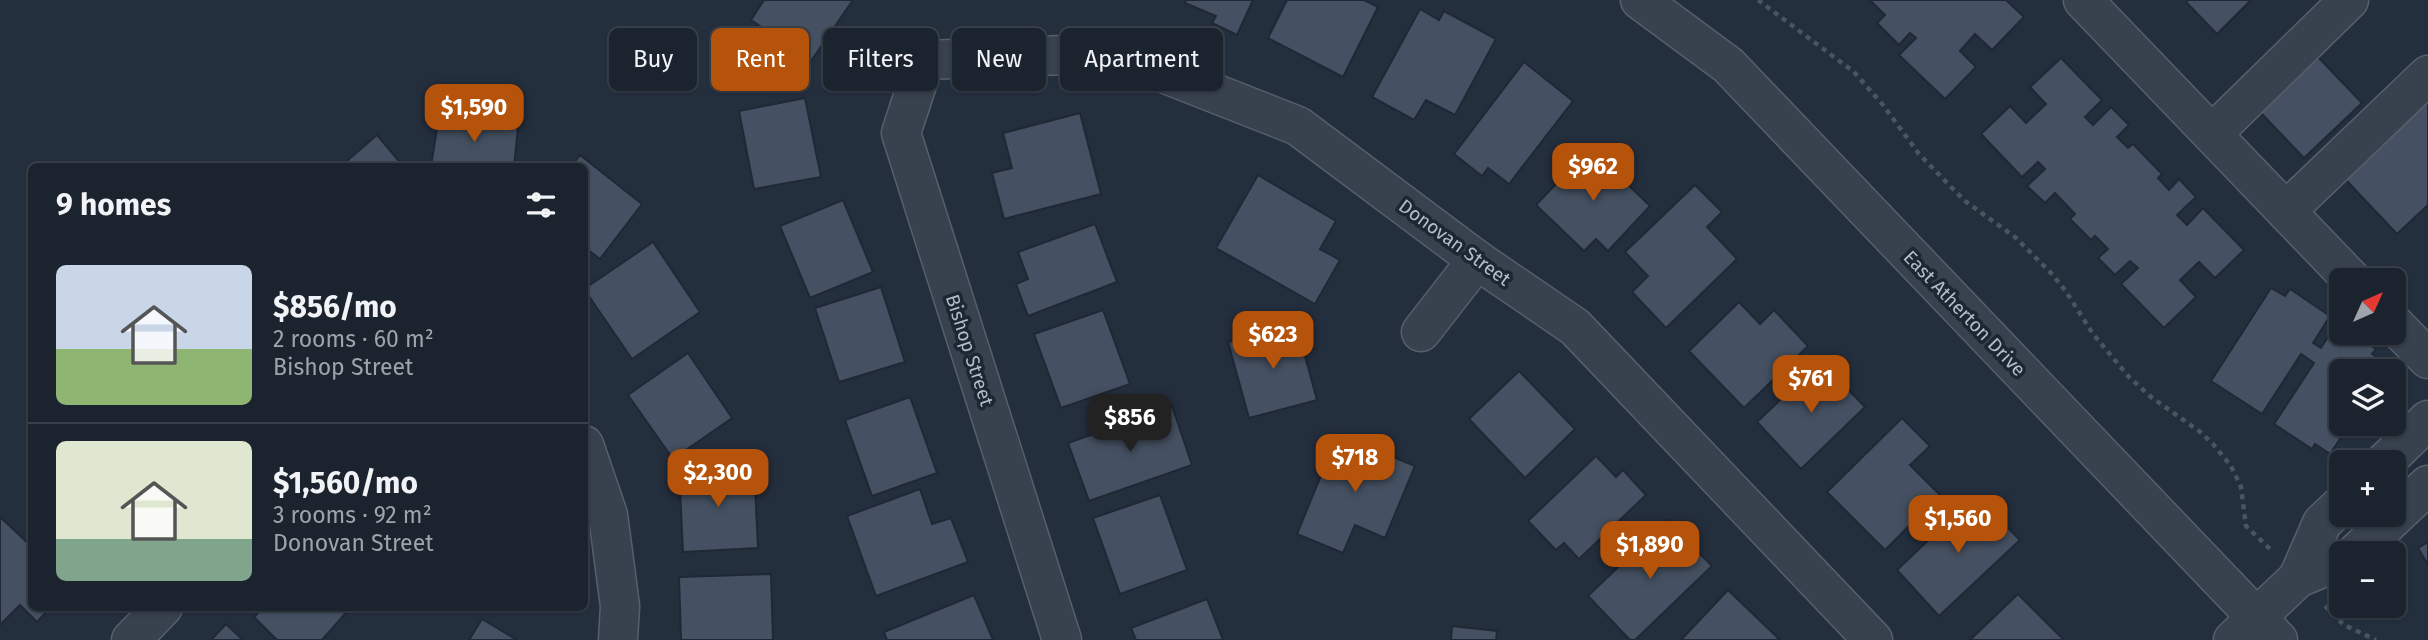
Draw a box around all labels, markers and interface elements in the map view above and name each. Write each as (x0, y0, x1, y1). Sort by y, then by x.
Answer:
chip: Buy (609, 28, 697, 91)
chip: Rent (711, 28, 809, 91)
chip: Filters (823, 28, 938, 91)
chip: New (952, 28, 1046, 91)
chip: Apartment (1060, 28, 1223, 91)
pin: $1,590 (417, 85, 531, 144)
text: $1,590 (441, 93, 507, 121)
pin: $962 (1552, 144, 1634, 203)
text: $962 (1568, 152, 1618, 180)
icon: filters (522, 186, 560, 224)
text: 9 homes (56, 187, 171, 223)
street label: Donovan Street (1394, 194, 1515, 291)
street label: East Atherton Drive (1899, 246, 2031, 381)
north arrow (2329, 268, 2406, 345)
map controls (2329, 268, 2406, 618)
text: $856/mo (273, 289, 397, 325)
street label: Bishop Street (941, 291, 998, 409)
icon: home (112, 293, 196, 377)
pin: $623 (1232, 312, 1314, 371)
text: $623 (1248, 320, 1298, 348)
text: 2 rooms · 60 m² (273, 325, 434, 353)
text: Bishop Street (273, 353, 413, 381)
pin: $761 (1770, 356, 1852, 415)
button: layers (2329, 359, 2406, 436)
text: $761 (1789, 364, 1833, 392)
pin: $856 (1089, 394, 1171, 454)
text: $856 (1104, 403, 1156, 431)
pin: $718 (1314, 434, 1396, 494)
text: $718 (1332, 443, 1378, 471)
pin: $2,300 (661, 449, 775, 509)
button: + (2329, 450, 2406, 527)
text: $2,300 (683, 458, 753, 486)
text: $1,560/mo (273, 465, 418, 501)
icon: home (112, 469, 196, 553)
pin: $1,560 (1901, 496, 2015, 555)
text: 3 rooms · 92 m² (273, 501, 432, 529)
text: $1,560 (1925, 504, 1991, 532)
pin: $1,890 (1593, 522, 1707, 581)
text: Donovan Street (273, 529, 434, 557)
text: $1,890 (1616, 530, 1684, 558)
button: − (2329, 541, 2406, 618)

